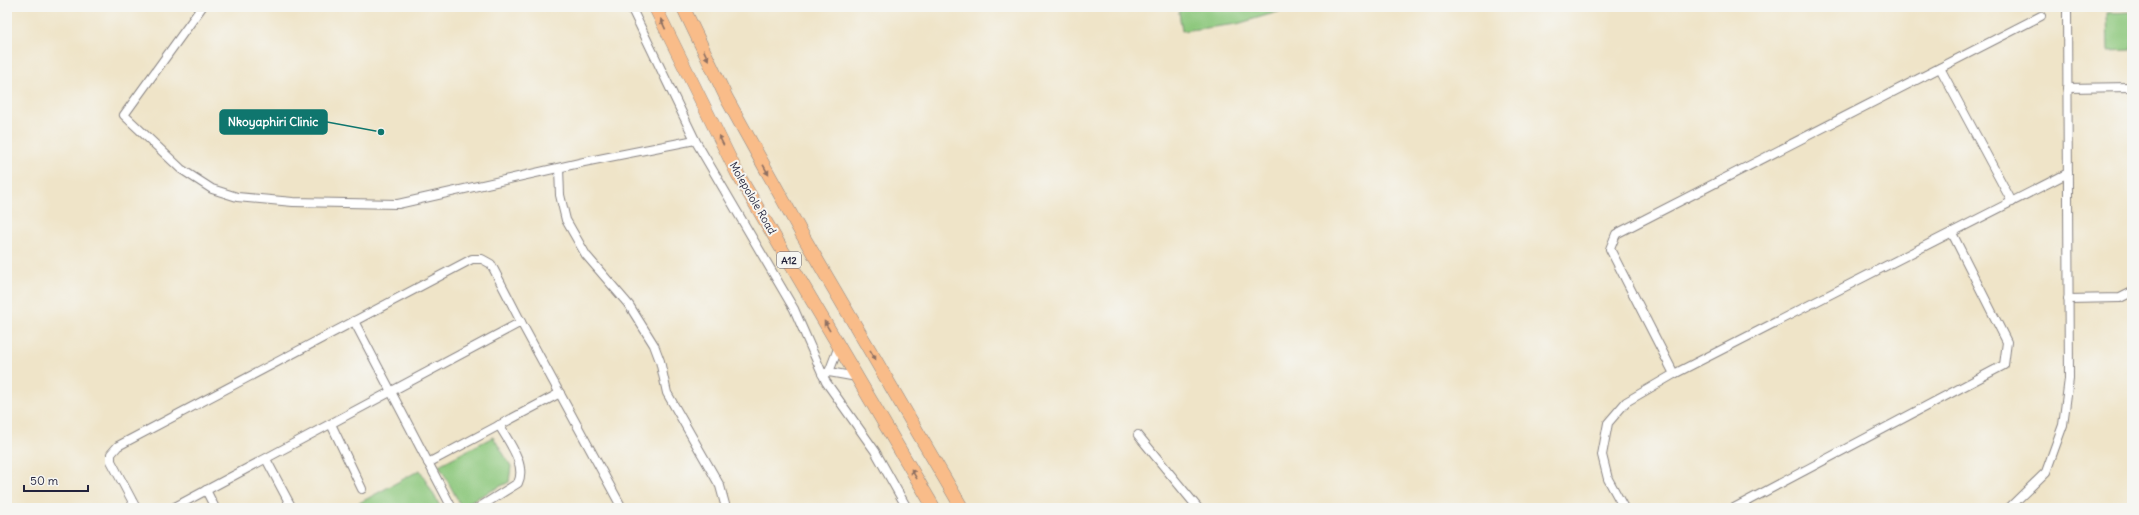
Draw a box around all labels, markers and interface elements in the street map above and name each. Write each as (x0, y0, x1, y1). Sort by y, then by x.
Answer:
one-way arrow (660, 18, 666, 30)
one-way arrow (703, 49, 709, 61)
callout: Nkoyaphiri Clinic (220, 110, 327, 134)
text: Nkoyaphiri Clinic (228, 114, 318, 130)
one-way arrow (717, 135, 724, 146)
street label: Molepolole Road (727, 159, 780, 237)
one-way arrow (763, 164, 770, 176)
road number: A12 (777, 252, 801, 268)
one-way arrow (824, 320, 831, 332)
one-way arrow (869, 349, 876, 361)
scale bar (24, 467, 88, 493)
one-way arrow (911, 468, 918, 480)
text: 50 m (30, 473, 59, 488)

